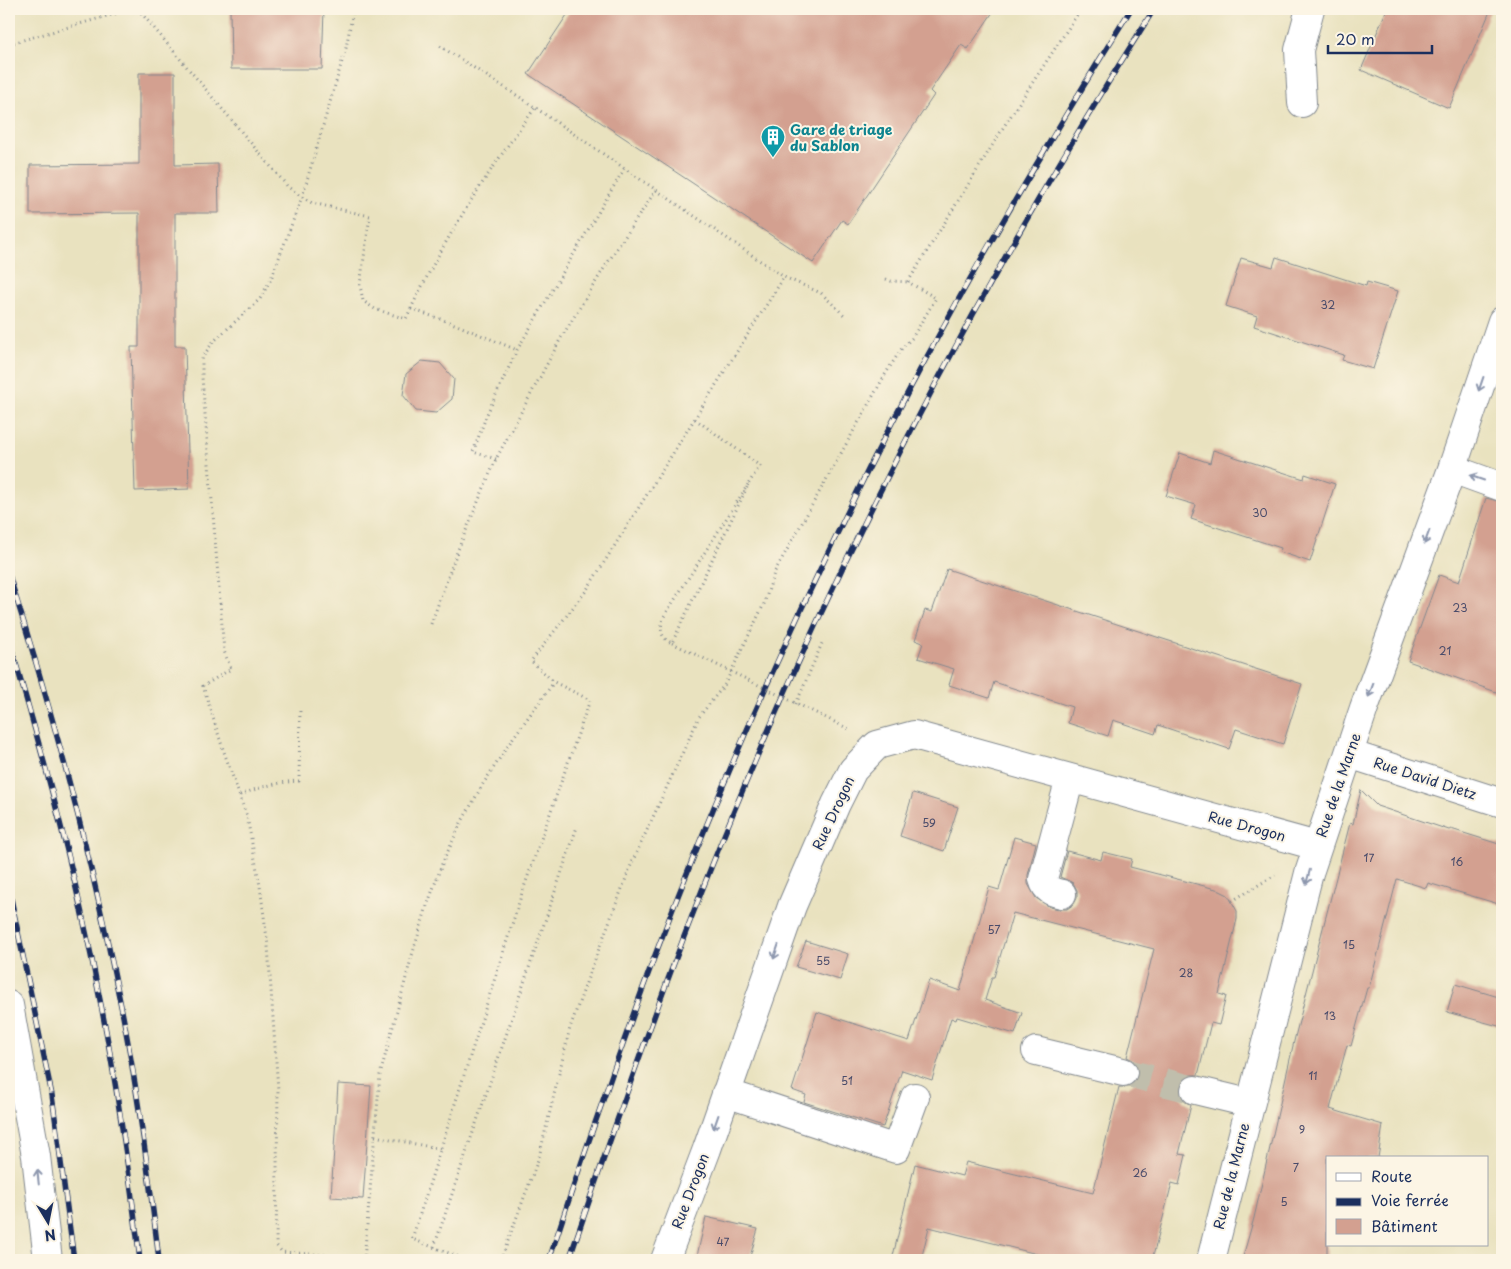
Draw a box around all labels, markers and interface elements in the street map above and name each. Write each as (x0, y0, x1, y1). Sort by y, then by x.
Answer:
scale bar (1328, 22, 1432, 54)
text: 20 m (1336, 27, 1375, 50)
place label: Gare de triage du Sablon (790, 119, 893, 156)
building icon: Gare de triage du Sablon (760, 124, 786, 158)
house number: 32 (1321, 296, 1336, 313)
one-way arrow (1476, 376, 1485, 391)
one-way arrow (1470, 473, 1486, 482)
house number: 30 (1252, 504, 1268, 521)
one-way arrow (1422, 529, 1431, 544)
house number: 23 (1453, 599, 1467, 616)
house number: 21 (1439, 642, 1451, 659)
one-way arrow (1366, 681, 1375, 697)
street label: Rue de la Marne (1310, 730, 1366, 840)
street label: Rue David Dietz (1371, 752, 1479, 805)
street label: Rue Drogon (807, 773, 859, 853)
street label: Rue Drogon (1206, 806, 1288, 846)
house number: 59 (922, 814, 936, 831)
house number: 17 (1364, 849, 1375, 866)
house number: 16 (1451, 853, 1464, 870)
one-way arrow (1303, 868, 1312, 884)
house number: 57 (987, 921, 1001, 938)
house number: 15 (1343, 936, 1355, 953)
one-way arrow (770, 944, 780, 960)
house number: 55 (816, 952, 830, 969)
house number: 28 (1179, 964, 1193, 981)
house number: 13 (1324, 1007, 1336, 1024)
house number: 11 (1308, 1067, 1318, 1084)
house number: 51 (841, 1072, 853, 1089)
one-way arrow (711, 1114, 720, 1129)
street label: Rue de la Marne (1208, 1120, 1254, 1232)
house number: 9 (1299, 1121, 1305, 1138)
street label: Rue Drogon (666, 1150, 714, 1232)
legend (1326, 1156, 1488, 1246)
house number: 7 (1293, 1159, 1299, 1176)
house number: 26 (1132, 1164, 1148, 1181)
text: Route (1371, 1164, 1412, 1187)
one-way arrow (33, 1169, 43, 1185)
text: Voie ferrée (1371, 1188, 1449, 1211)
house number: 5 (1280, 1193, 1288, 1210)
north arrow (22, 1196, 72, 1246)
text: Bâtiment (1371, 1214, 1438, 1237)
text: N (43, 1224, 58, 1247)
house number: 47 (717, 1233, 730, 1250)

